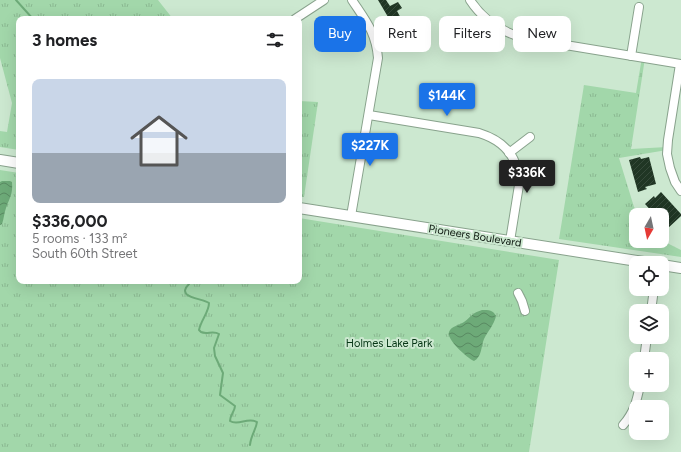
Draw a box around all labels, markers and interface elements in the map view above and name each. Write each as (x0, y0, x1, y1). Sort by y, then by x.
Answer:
chip: Buy (314, 16, 366, 52)
chip: Rent (374, 16, 431, 52)
chip: Filters (439, 16, 505, 52)
chip: New (513, 16, 571, 52)
icon: filters (264, 29, 286, 51)
text: 3 homes (32, 30, 97, 50)
pin: $144K (419, 83, 475, 117)
text: $144K (428, 88, 466, 103)
icon: home (123, 105, 195, 177)
pin: $227K (342, 133, 398, 167)
text: $227K (351, 138, 389, 153)
pin: $336K (499, 160, 555, 194)
text: $336K (508, 165, 546, 180)
north arrow (629, 208, 669, 248)
map controls (629, 208, 669, 440)
text: $336,000 (32, 211, 108, 231)
street label: Pioneers Boulevard (428, 222, 522, 250)
text: 5 rooms · 133 m² (32, 231, 128, 246)
text: South 60th Street (32, 246, 138, 261)
button: locate (629, 256, 669, 296)
button: layers (629, 304, 669, 344)
park label: Holmes Lake Park (346, 337, 433, 350)
button: + (629, 352, 669, 392)
button: − (629, 400, 669, 440)

